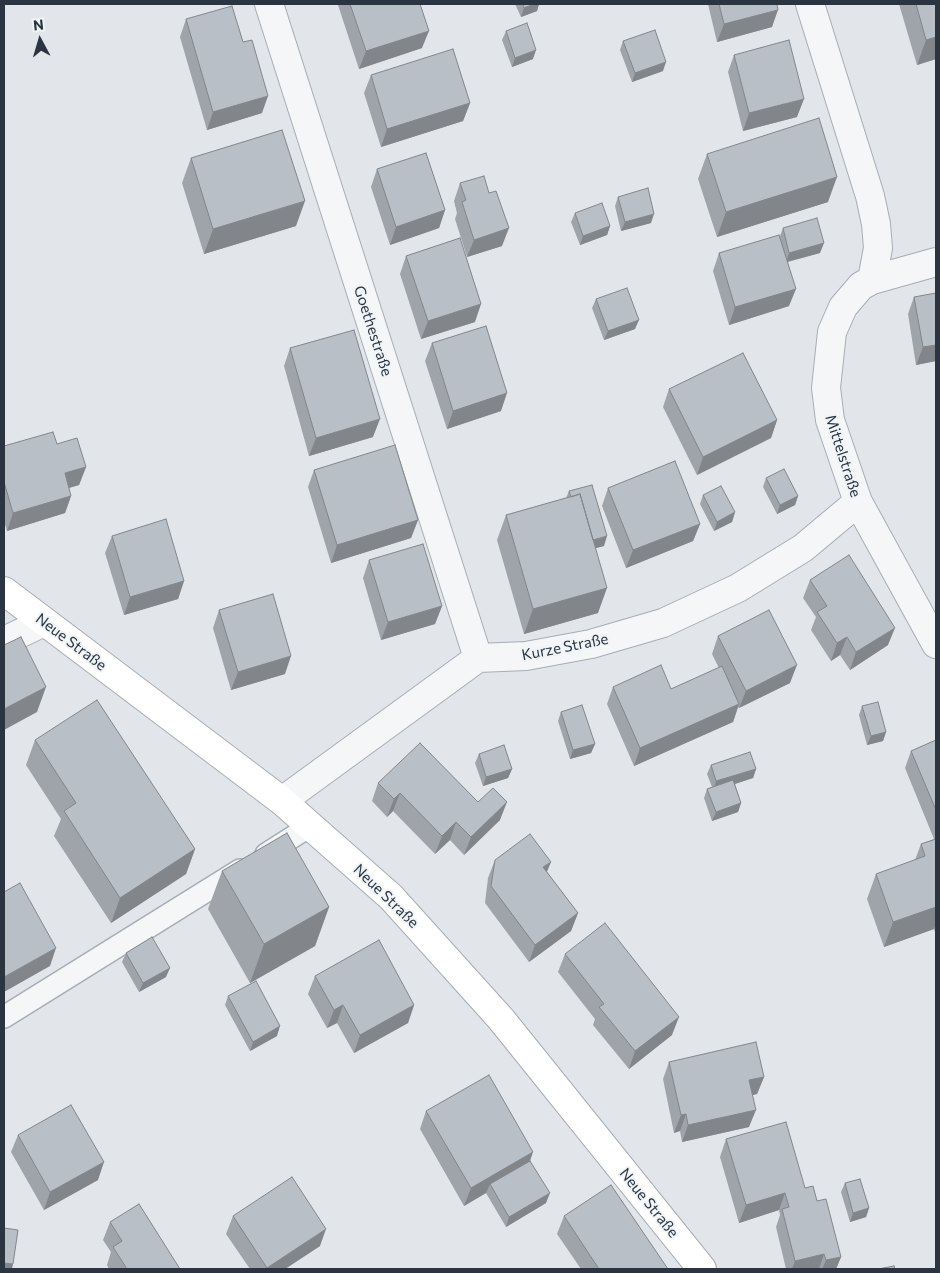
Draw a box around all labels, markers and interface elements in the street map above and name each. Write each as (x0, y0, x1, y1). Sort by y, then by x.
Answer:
north arrow (15, 15, 65, 65)
text: N (32, 16, 44, 34)
street label: Goethestraße (350, 283, 396, 379)
street label: Mittelstraße (821, 412, 865, 500)
street label: Neue Straße (32, 610, 110, 674)
street label: Kurze Straße (520, 630, 610, 664)
street label: Neue Straße (350, 860, 422, 932)
street label: Neue Straße (616, 1165, 682, 1241)

